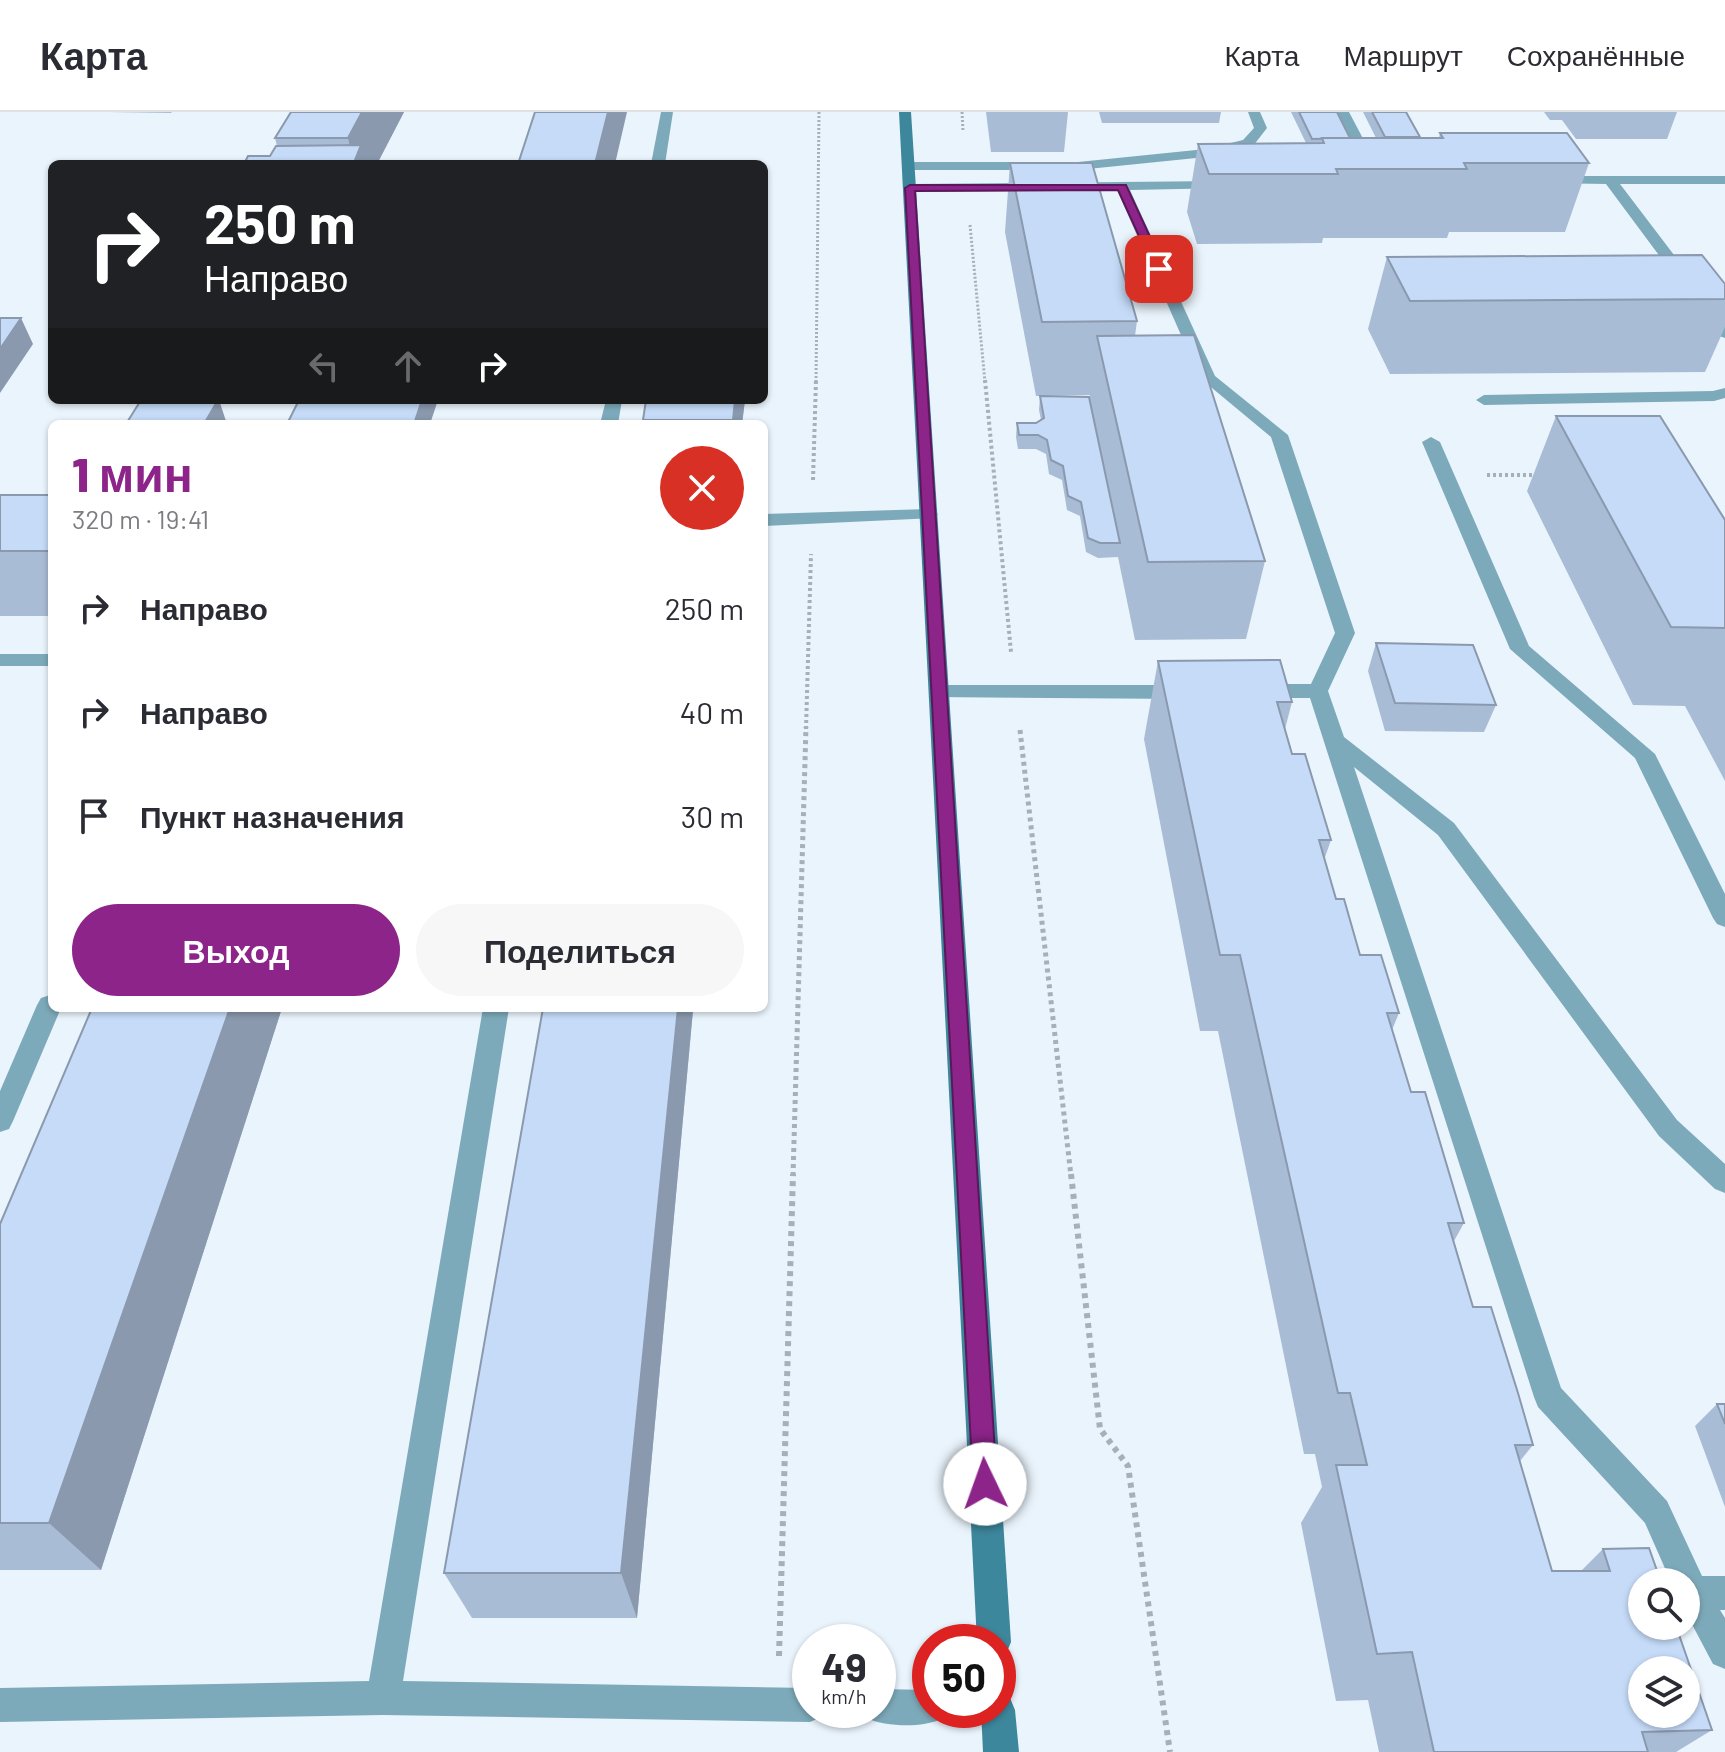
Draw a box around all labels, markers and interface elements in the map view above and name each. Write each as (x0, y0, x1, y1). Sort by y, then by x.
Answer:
text: Карта (40, 32, 147, 78)
text: Карта (1224, 38, 1299, 72)
text: Маршрут (1343, 38, 1463, 72)
text: Сохранённые (1507, 38, 1685, 72)
text: 250 m (204, 188, 355, 255)
icon: right (72, 192, 176, 296)
pin (1125, 235, 1193, 303)
icon: arrive (1137, 247, 1181, 291)
text: Направо (204, 256, 348, 299)
icon: left (302, 344, 346, 388)
icon: ahead (386, 344, 430, 388)
icon: right (470, 344, 514, 388)
text: 1 мин (72, 444, 193, 502)
button: close (660, 446, 744, 530)
text: 320 m · 19:41 (72, 503, 209, 534)
icon: right (72, 586, 116, 630)
text: Направо (140, 590, 268, 626)
text: 250 m (665, 590, 744, 626)
icon: right (72, 690, 116, 734)
text: Направо (140, 694, 268, 730)
text: 40 m (680, 694, 744, 730)
icon: arrive (72, 794, 116, 838)
text: Пункт назначения (140, 798, 404, 834)
text: 30 m (681, 798, 744, 834)
button: Выход (72, 904, 400, 996)
button: Поделиться (416, 904, 744, 996)
position arrow (943, 1442, 1027, 1526)
map controls (1628, 1568, 1700, 1728)
button: search (1628, 1568, 1700, 1640)
speed limit sign: 50 (912, 1624, 1016, 1728)
text: 49 (821, 1642, 867, 1690)
button: layers (1628, 1656, 1700, 1728)
text: km/h (821, 1684, 867, 1708)

